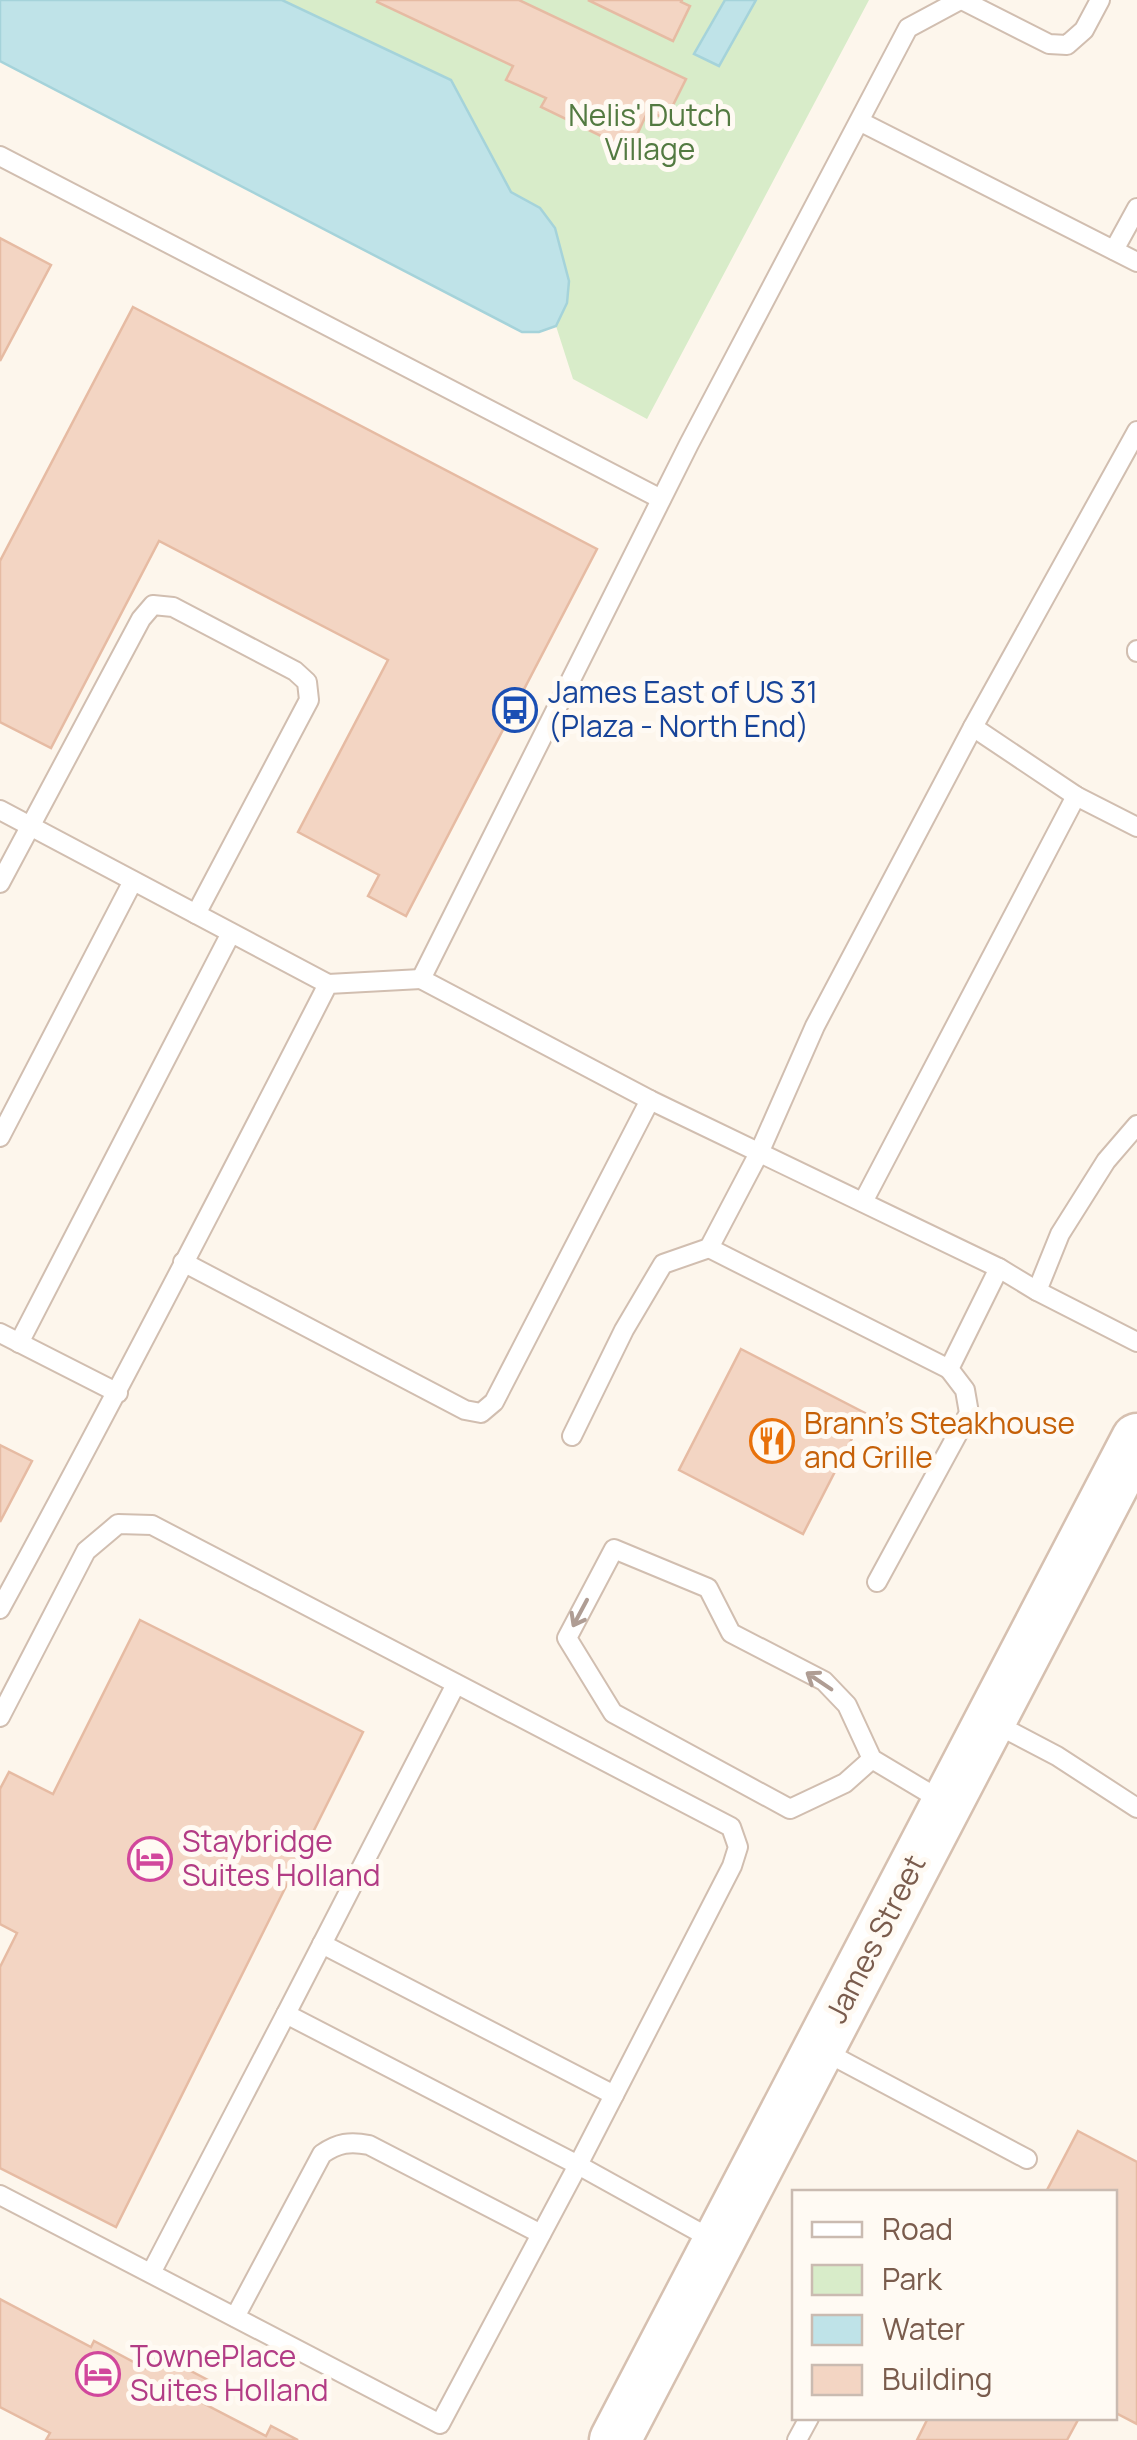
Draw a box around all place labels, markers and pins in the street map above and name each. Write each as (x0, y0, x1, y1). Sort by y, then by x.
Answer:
place label: James East of US 31 (Plaza - North End) (548, 671, 818, 746)
bus stop icon: James East of US 31 (Plaza - North End) (492, 687, 538, 733)
place label: Brann's Steakhouse and Grille (804, 1402, 1075, 1477)
restaurant icon: Brann's Steakhouse and Grille (749, 1418, 795, 1464)
place label: Staybridge Suites Holland (182, 1820, 380, 1895)
hotel icon: Staybridge Suites Holland (127, 1836, 173, 1882)
place label: TownePlace Suites Holland (130, 2335, 328, 2410)
hotel icon: TownePlace Suites Holland (75, 2351, 121, 2397)

